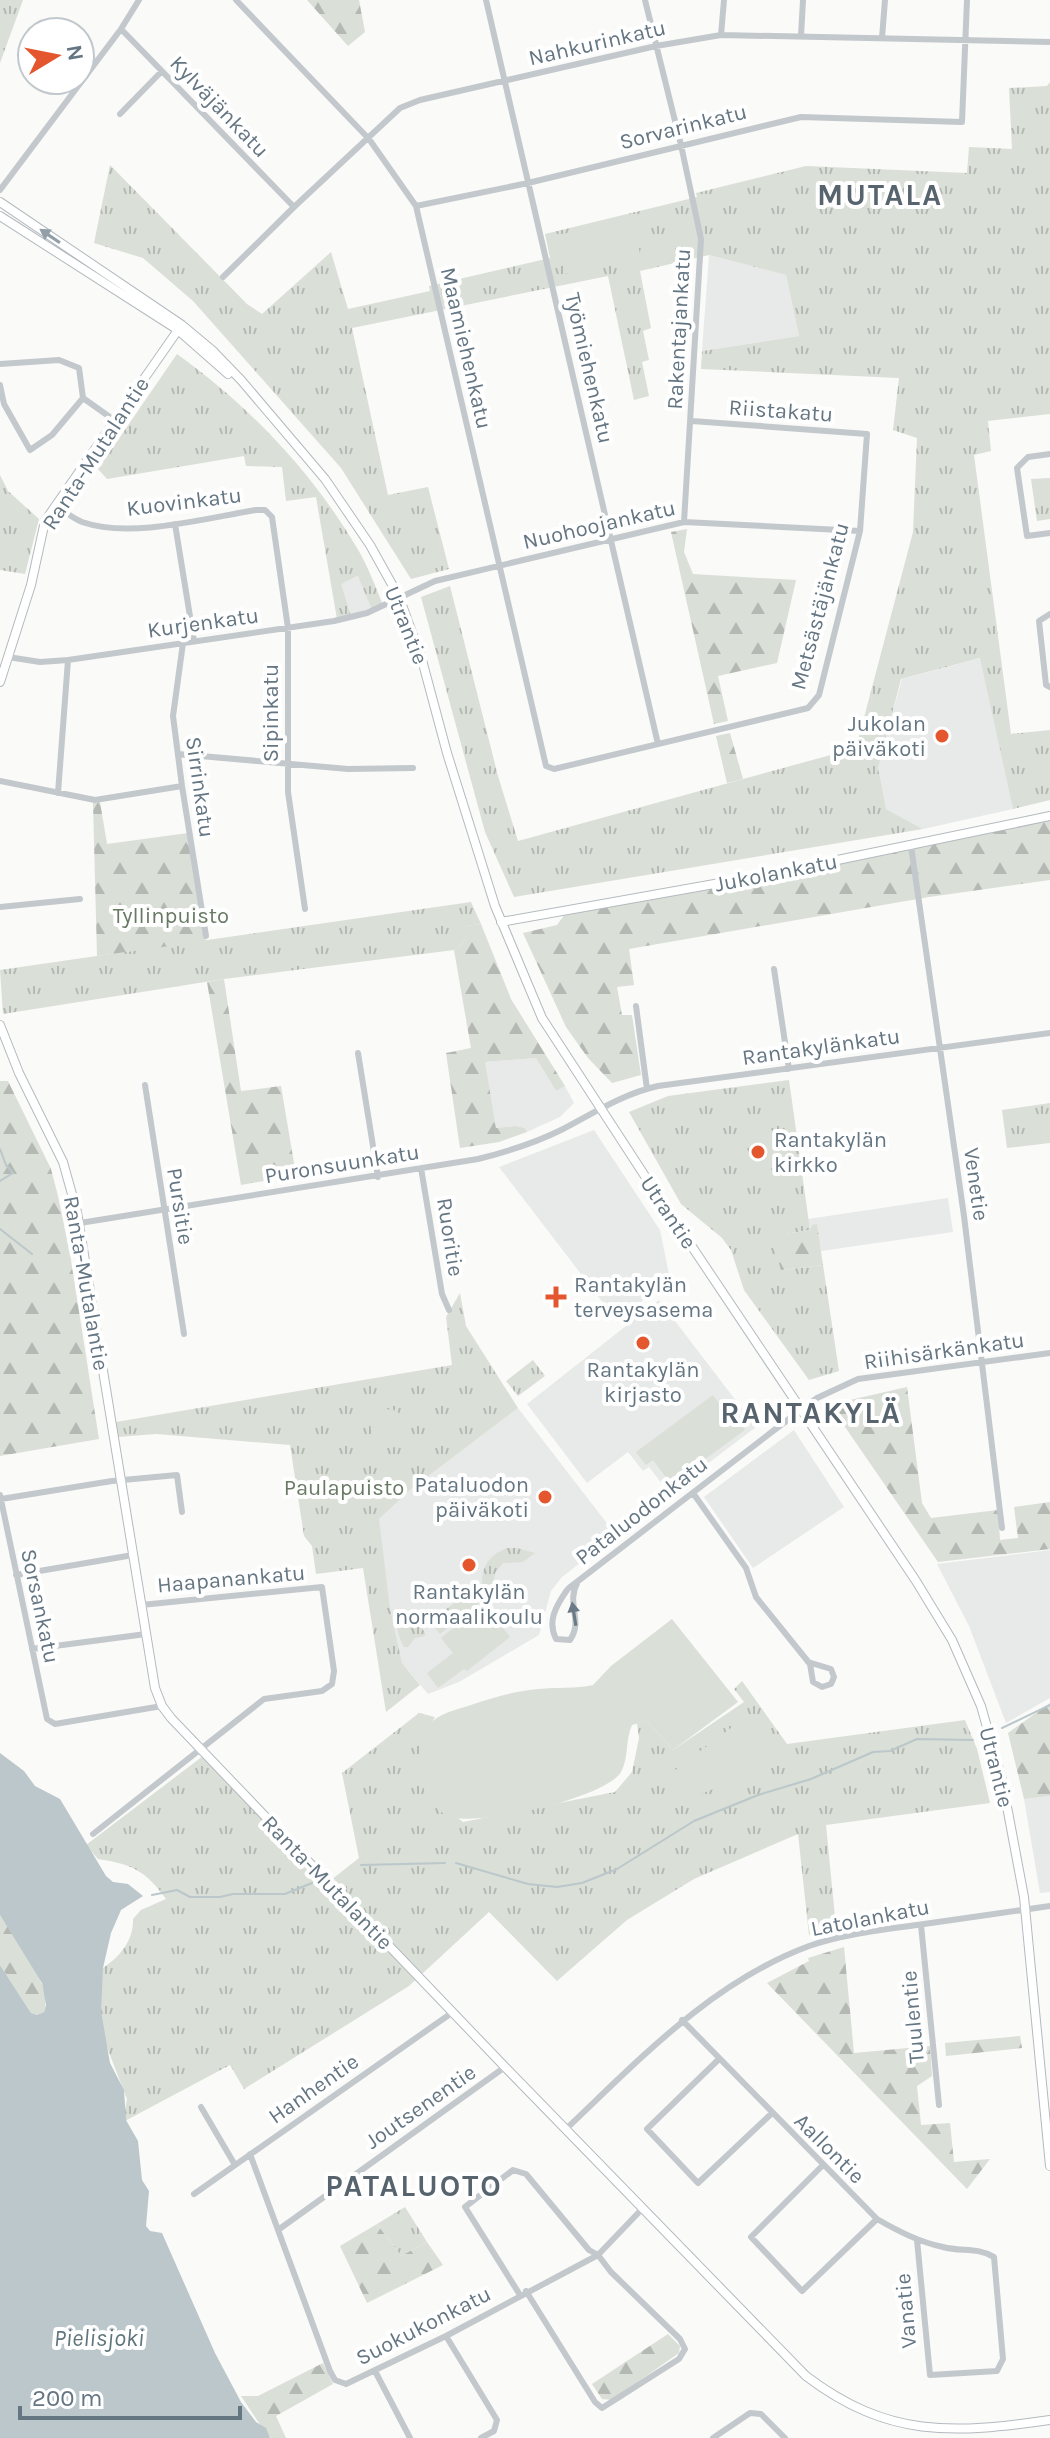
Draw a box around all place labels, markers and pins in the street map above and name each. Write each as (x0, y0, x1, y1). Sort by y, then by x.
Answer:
place label: Jukolan päiväkoti (832, 711, 926, 762)
marker: Jukolan päiväkoti (933, 727, 951, 745)
place label: Rantakylän kirkko (774, 1127, 887, 1178)
marker: Rantakylän kirkko (749, 1143, 767, 1161)
place label: Rantakylän terveysasema (574, 1272, 713, 1323)
marker: Rantakylän terveysasema (545, 1286, 567, 1308)
marker: Rantakylän kirjasto (634, 1334, 652, 1352)
place label: Rantakylän kirjasto (586, 1357, 700, 1408)
place label: Pataluodon päiväkoti (414, 1472, 529, 1523)
marker: Pataluodon päiväkoti (536, 1488, 554, 1506)
marker: Rantakylän normaalikoulu (460, 1556, 478, 1574)
place label: Rantakylän normaalikoulu (395, 1579, 543, 1630)

